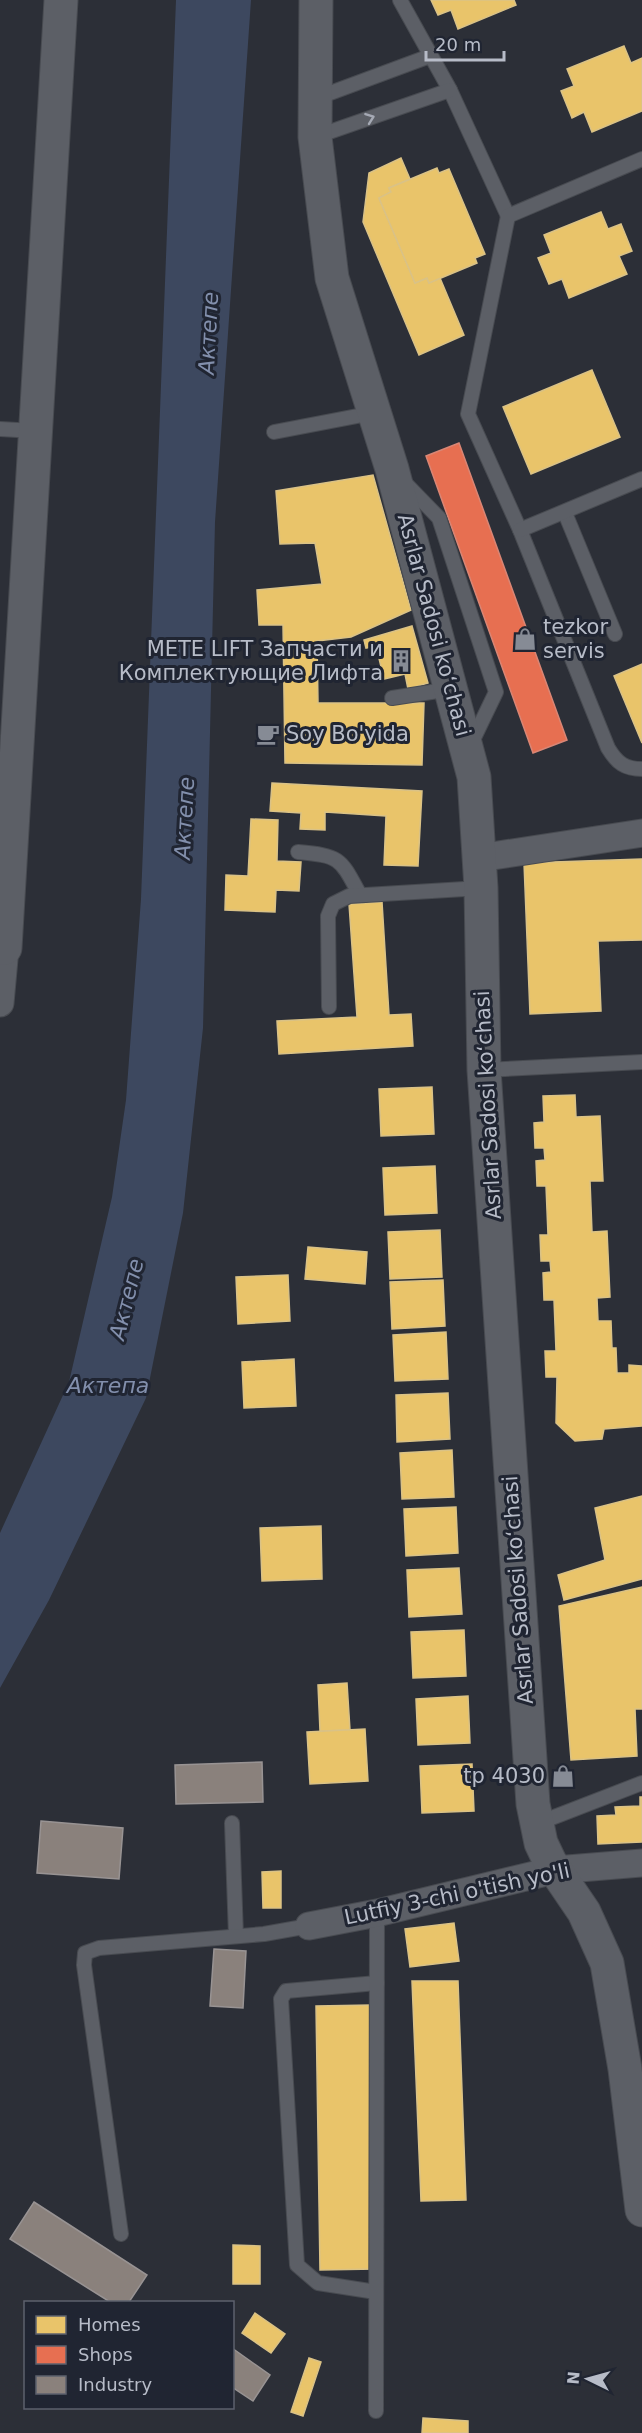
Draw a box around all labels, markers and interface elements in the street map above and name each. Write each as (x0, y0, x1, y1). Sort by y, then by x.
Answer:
scale bar (426, 24, 504, 62)
text: 20 m (435, 34, 481, 55)
one-way arrow (364, 112, 375, 125)
water label: Актепе (194, 291, 223, 377)
street label: Asrlar Sadosi ko‘chasi (393, 511, 475, 739)
place label: tezkor servis (543, 615, 608, 663)
shop icon: tezkor servis (512, 626, 538, 652)
place label: METE LIFT Запчасти и Комплектующие Лифта (119, 637, 383, 685)
building icon: METE LIFT Запчасти и Комплектующие Лифта (388, 648, 414, 674)
cafe icon: Soy Bo'yida (255, 721, 281, 747)
place label: Soy Bo'yida (286, 722, 409, 746)
water label: Актепе (170, 776, 199, 862)
street label: Asrlar Sadosi ko‘chasi (470, 990, 506, 1220)
water label: Актепе (104, 1256, 149, 1344)
water label: Актепа (65, 1373, 149, 1398)
street label: Asrlar Sadosi ko‘chasi (498, 1475, 538, 1705)
shop icon: tp 4030 (550, 1763, 576, 1789)
place label: tp 4030 (463, 1764, 545, 1788)
street label: Lutfiy 3-chi o'tish yo'li (342, 1858, 572, 1930)
legend (24, 2301, 234, 2409)
text: Homes (78, 2314, 141, 2335)
text: Shops (78, 2344, 133, 2365)
north arrow (558, 2349, 618, 2409)
text: N (564, 2370, 584, 2385)
text: Industry (78, 2374, 152, 2395)

